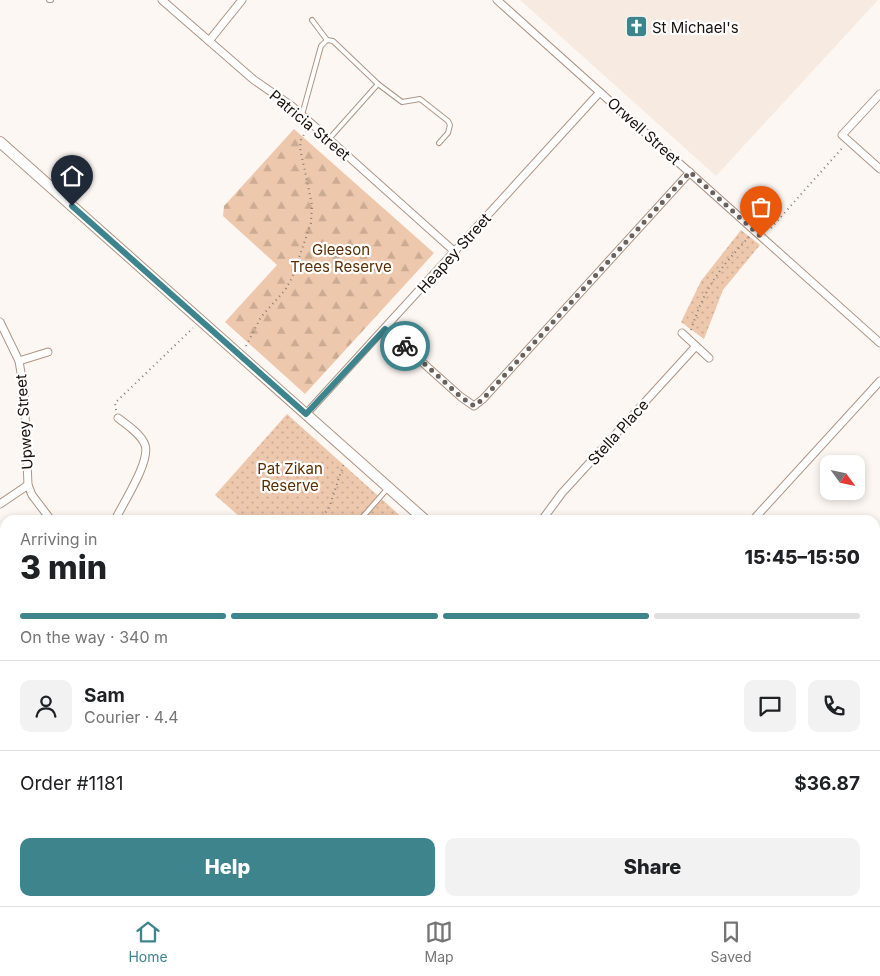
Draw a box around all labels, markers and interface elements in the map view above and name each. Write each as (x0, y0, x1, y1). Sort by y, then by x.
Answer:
church icon: St Michael's (624, 15, 648, 39)
place label: St Michael's (652, 18, 739, 37)
street label: Patricia Street (266, 86, 354, 164)
street label: Orwell Street (604, 93, 685, 169)
pin (51, 155, 93, 206)
icon: home (58, 162, 86, 190)
pin (740, 186, 782, 237)
icon: bag (747, 193, 775, 221)
street label: Heapey Street (413, 209, 495, 297)
park label: Gleeson Trees Reserve (290, 240, 392, 276)
courier (380, 321, 430, 371)
icon: bike (391, 332, 419, 360)
street label: Upwey Street (11, 374, 37, 470)
street label: Stella Place (584, 395, 652, 469)
north arrow (820, 455, 865, 500)
map controls (820, 455, 865, 500)
park label: Pat Zikan Reserve (257, 459, 323, 495)
text: Arriving in (20, 529, 97, 549)
text: 15:45–15:50 (745, 546, 860, 569)
text: 3 min (20, 548, 107, 587)
text: On the way · 340 m (20, 627, 168, 647)
button: person (20, 680, 72, 732)
button: chat (744, 680, 796, 732)
button: phone (808, 680, 860, 732)
text: Sam (84, 684, 125, 707)
text: Courier · 4.4 (84, 707, 179, 727)
text: Order #1181 (20, 772, 124, 795)
text: $36.87 (794, 772, 860, 795)
button: Help (20, 838, 435, 896)
button: Share (445, 838, 860, 896)
tab: Home (128, 918, 168, 965)
tab: Map (425, 918, 454, 965)
tab: Saved (711, 918, 752, 965)

